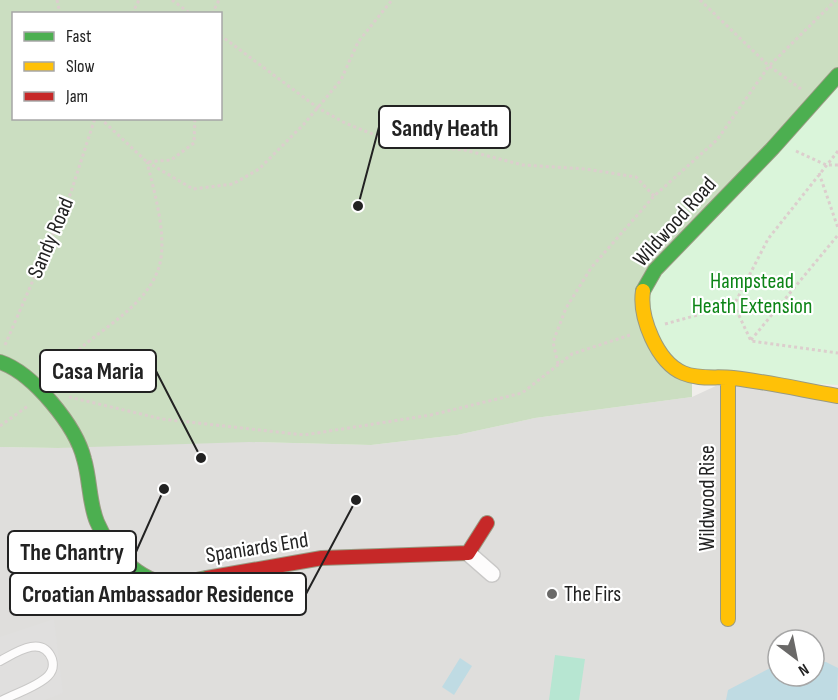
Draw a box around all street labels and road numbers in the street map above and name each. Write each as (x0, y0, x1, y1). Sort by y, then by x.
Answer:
street label: Wildwood Road (628, 172, 722, 272)
street label: Sandy Road (22, 194, 80, 282)
street label: Wildwood Rise (694, 445, 721, 551)
street label: Spaniards End (204, 527, 310, 569)

